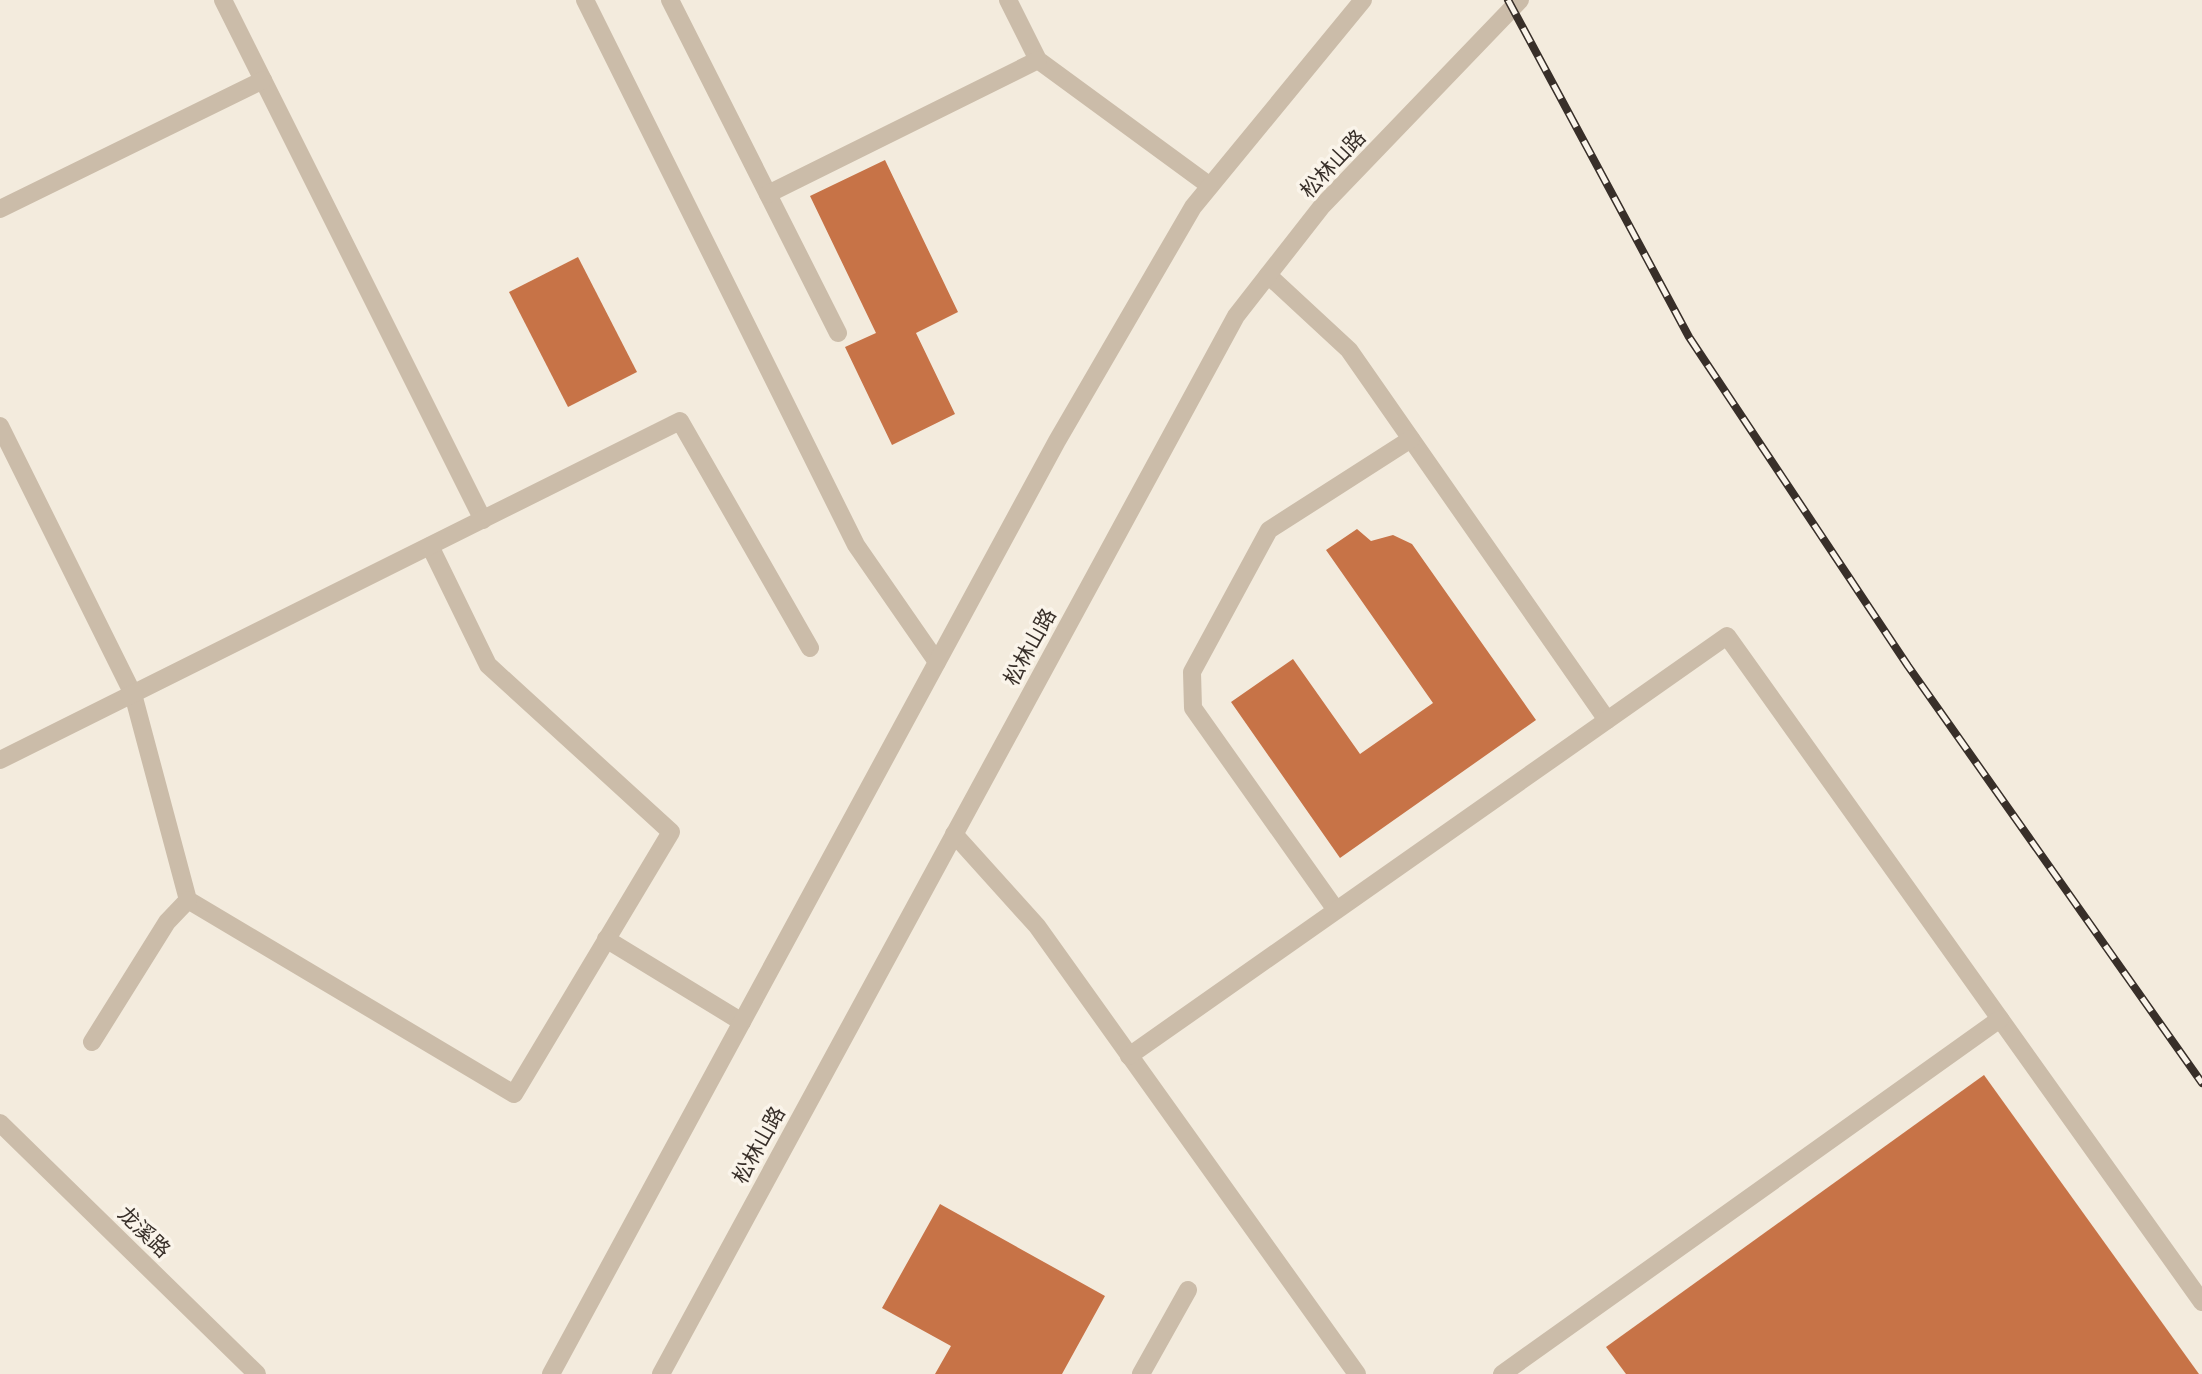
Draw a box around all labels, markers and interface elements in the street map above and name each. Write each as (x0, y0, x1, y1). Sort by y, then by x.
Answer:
street label: 松林山路 (1296, 125, 1370, 203)
street label: 松林山路 (999, 604, 1061, 690)
street label: 松林山路 (728, 1102, 790, 1188)
street label: 龙溪路 (113, 1201, 175, 1263)

